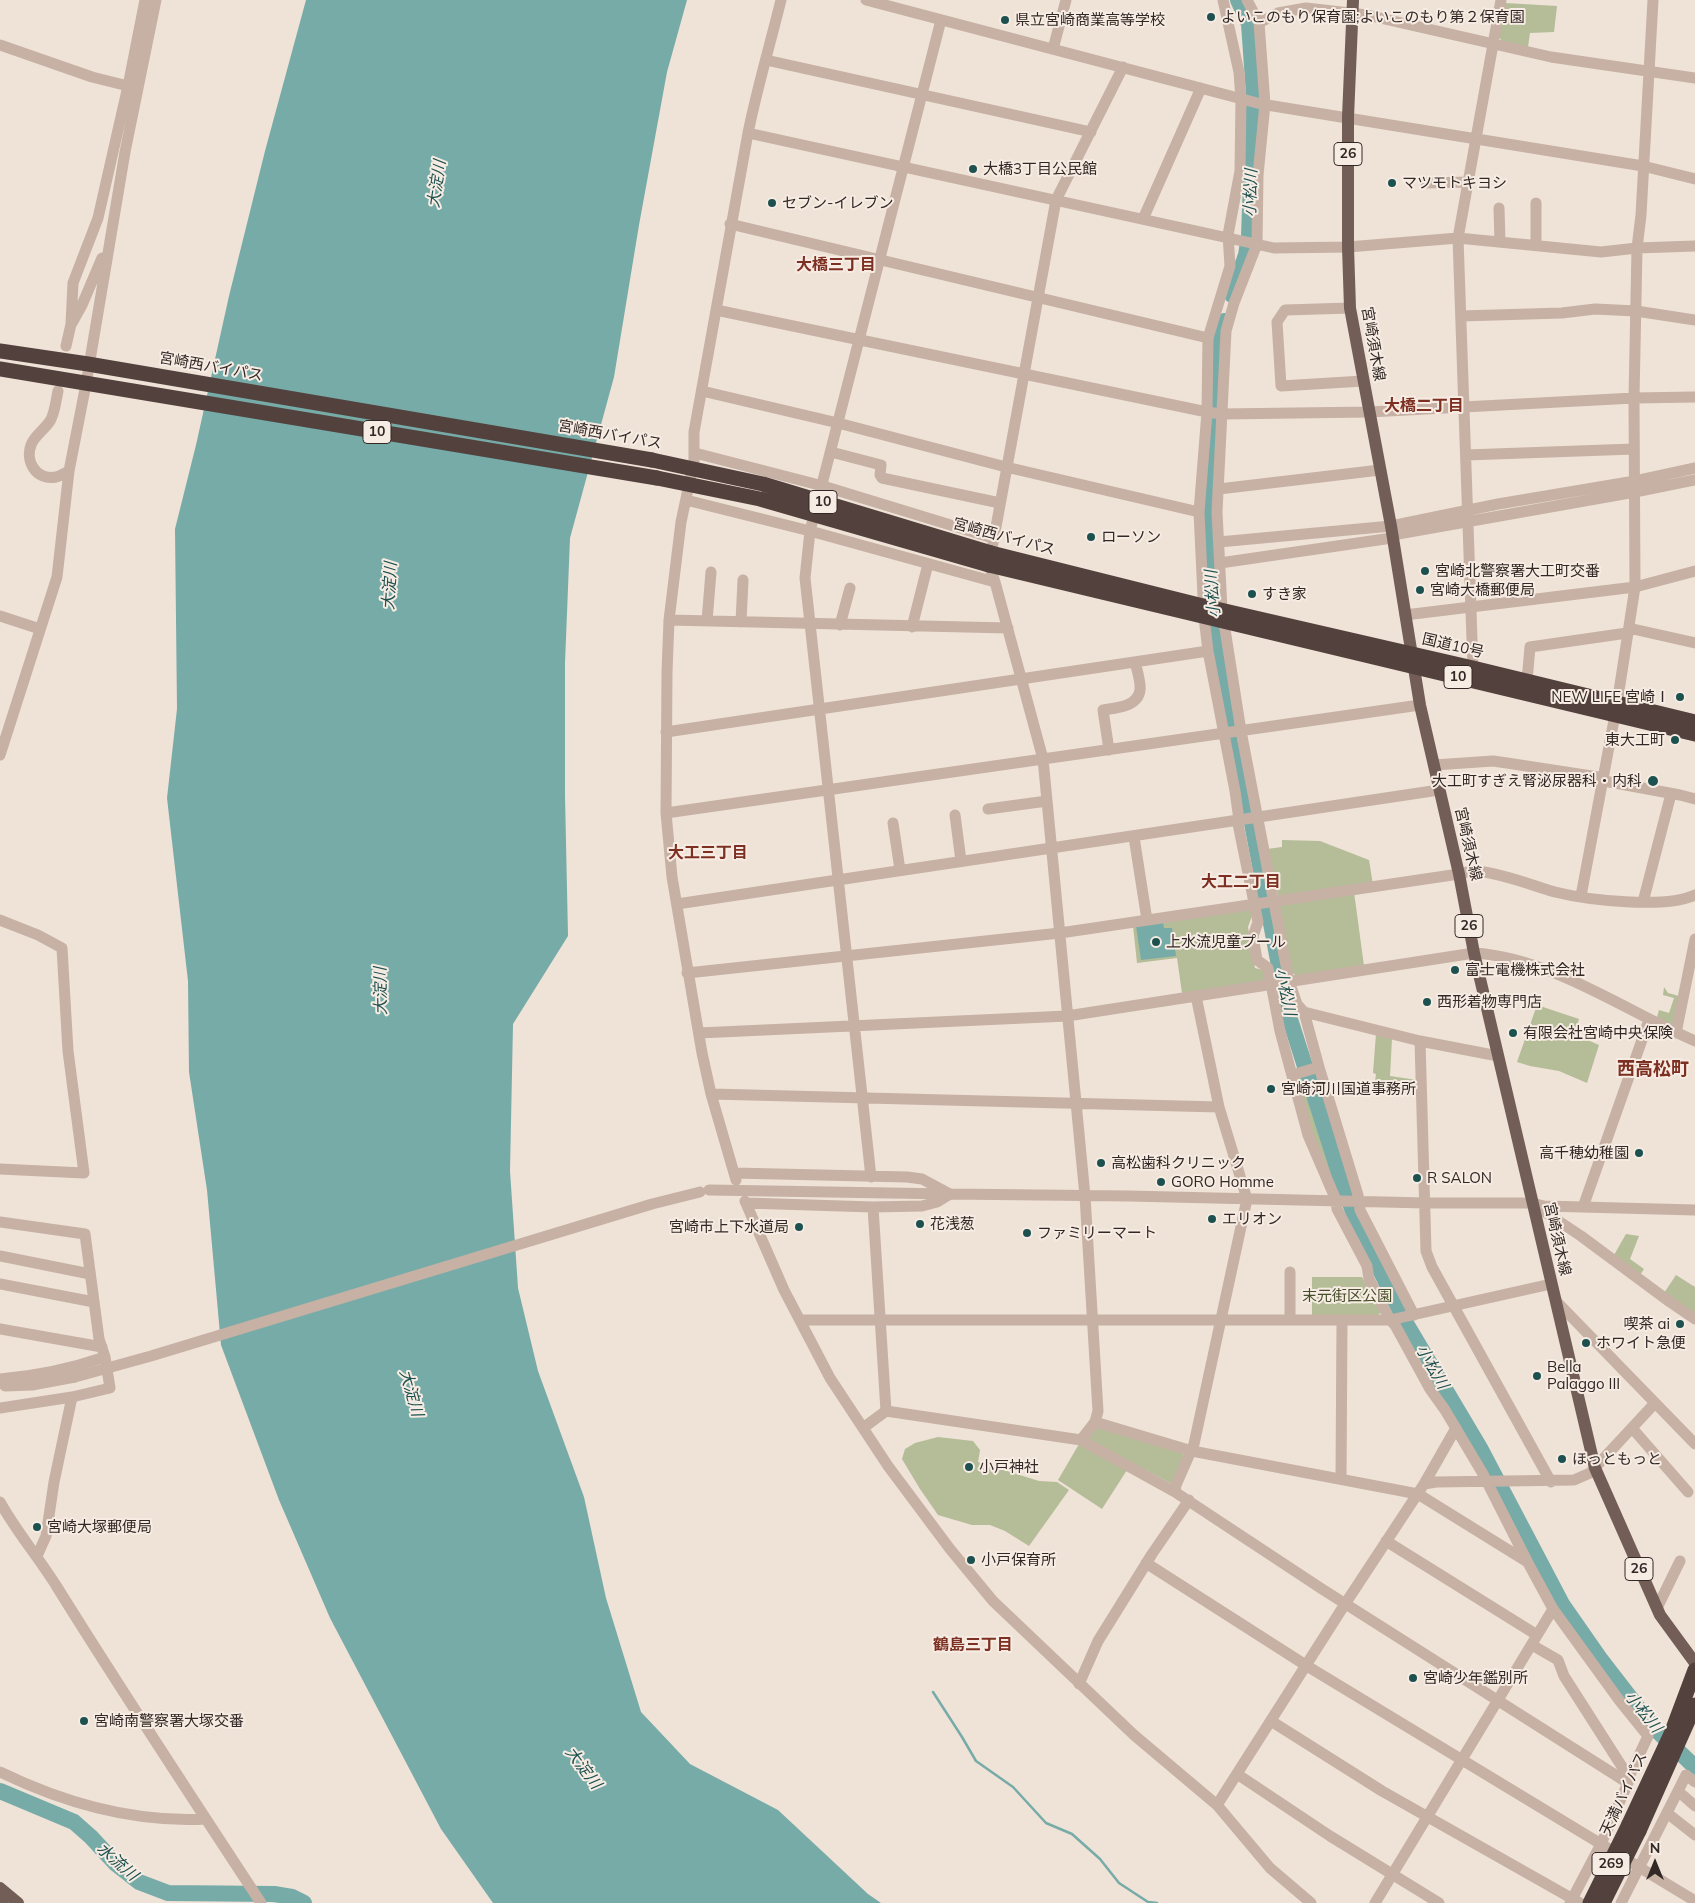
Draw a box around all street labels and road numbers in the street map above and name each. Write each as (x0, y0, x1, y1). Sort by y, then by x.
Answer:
road number: 26 (1334, 142, 1362, 166)
street label: 宮崎須木線 (1358, 306, 1388, 382)
street label: 宮崎西バイパス (158, 349, 264, 385)
street label: 宮崎西バイパス (557, 417, 663, 453)
road number: 10 (363, 421, 391, 444)
road number: 10 (809, 491, 837, 514)
street label: 宮崎西バイパス (951, 515, 1057, 559)
street label: 国道10号 (1420, 630, 1486, 662)
road number: 10 (1444, 666, 1472, 689)
street label: 宮崎須木線 (1451, 805, 1485, 883)
road number: 26 (1455, 914, 1483, 938)
street label: 宮崎須木線 (1540, 1200, 1574, 1278)
road number: 26 (1625, 1558, 1653, 1580)
street label: 天満バイパス (1597, 1749, 1651, 1839)
road number: 269 (1592, 1852, 1630, 1876)

